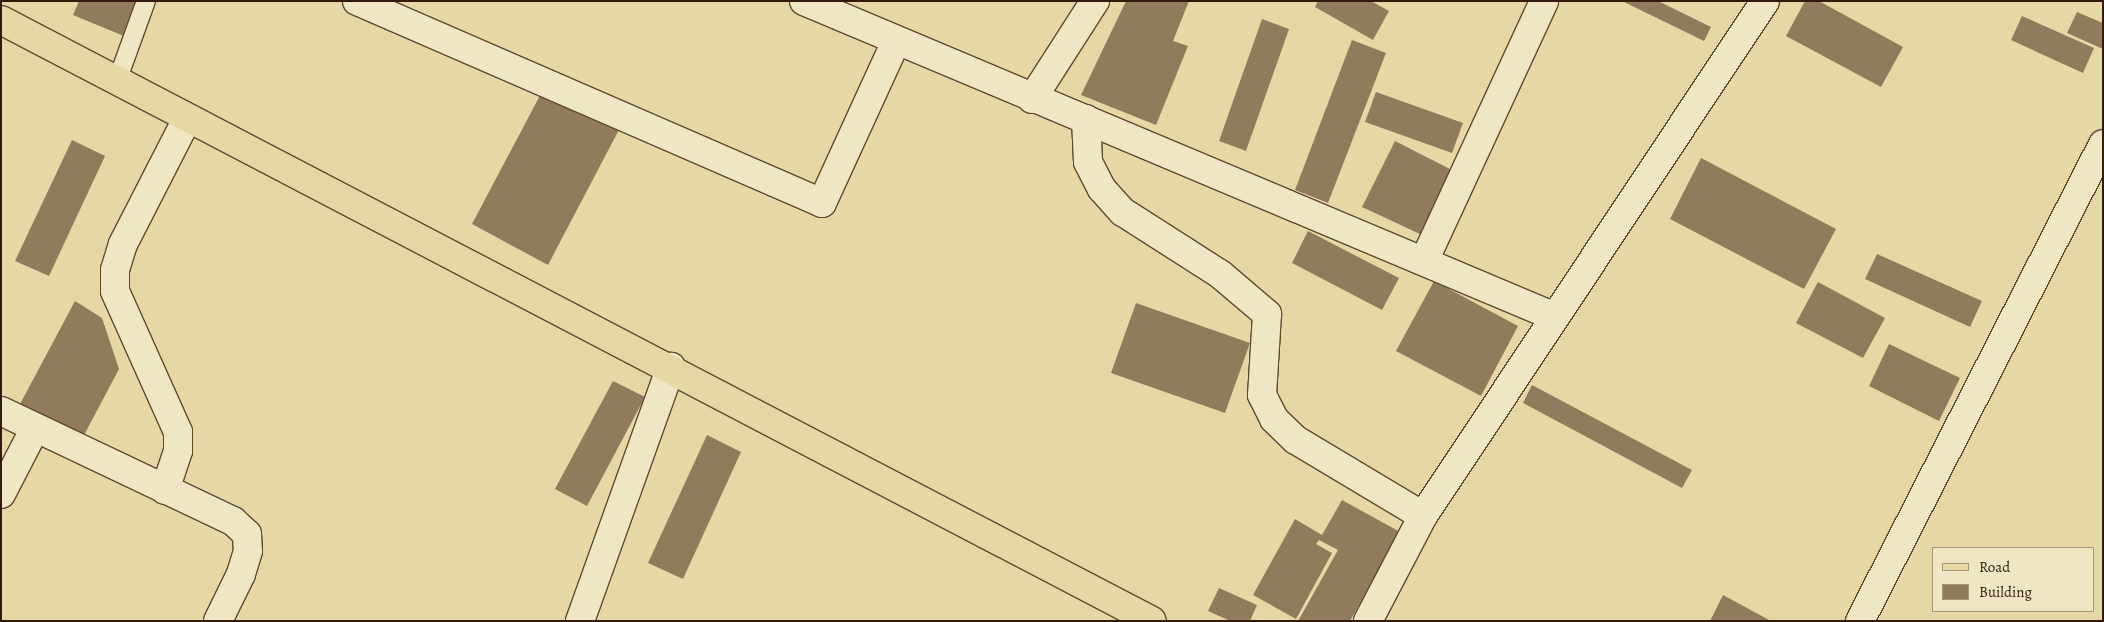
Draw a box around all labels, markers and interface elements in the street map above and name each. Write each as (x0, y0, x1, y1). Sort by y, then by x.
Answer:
legend (1932, 547, 2094, 612)
text: Road (1979, 557, 2010, 577)
text: Building (1979, 582, 2032, 602)

